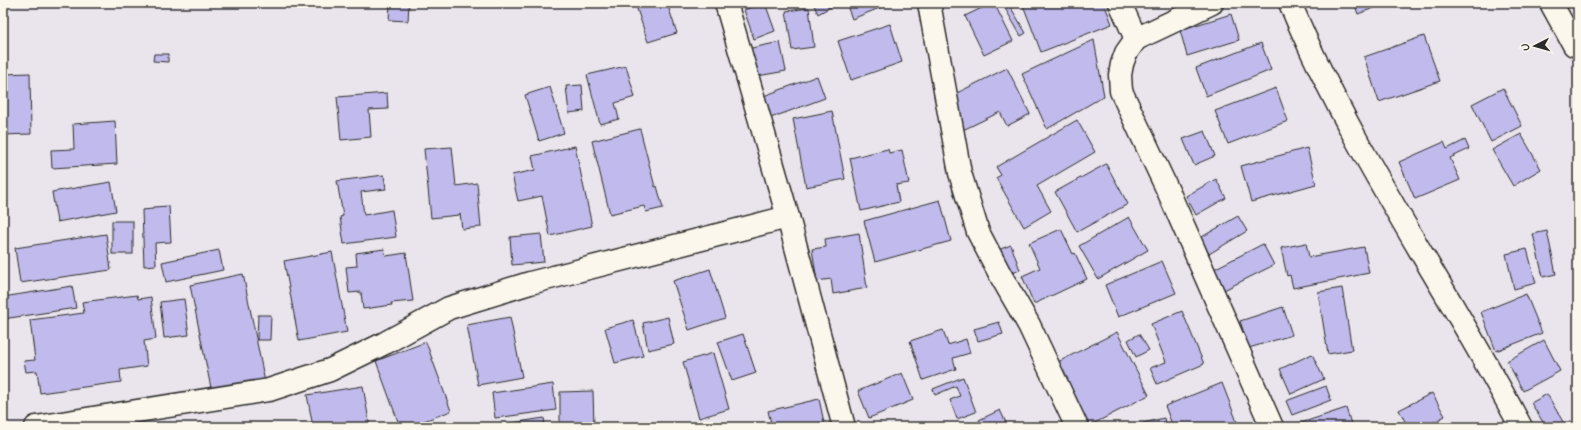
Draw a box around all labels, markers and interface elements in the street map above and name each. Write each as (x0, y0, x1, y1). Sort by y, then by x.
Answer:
north arrow (1515, 26, 1555, 66)
text: U (1519, 43, 1533, 51)

